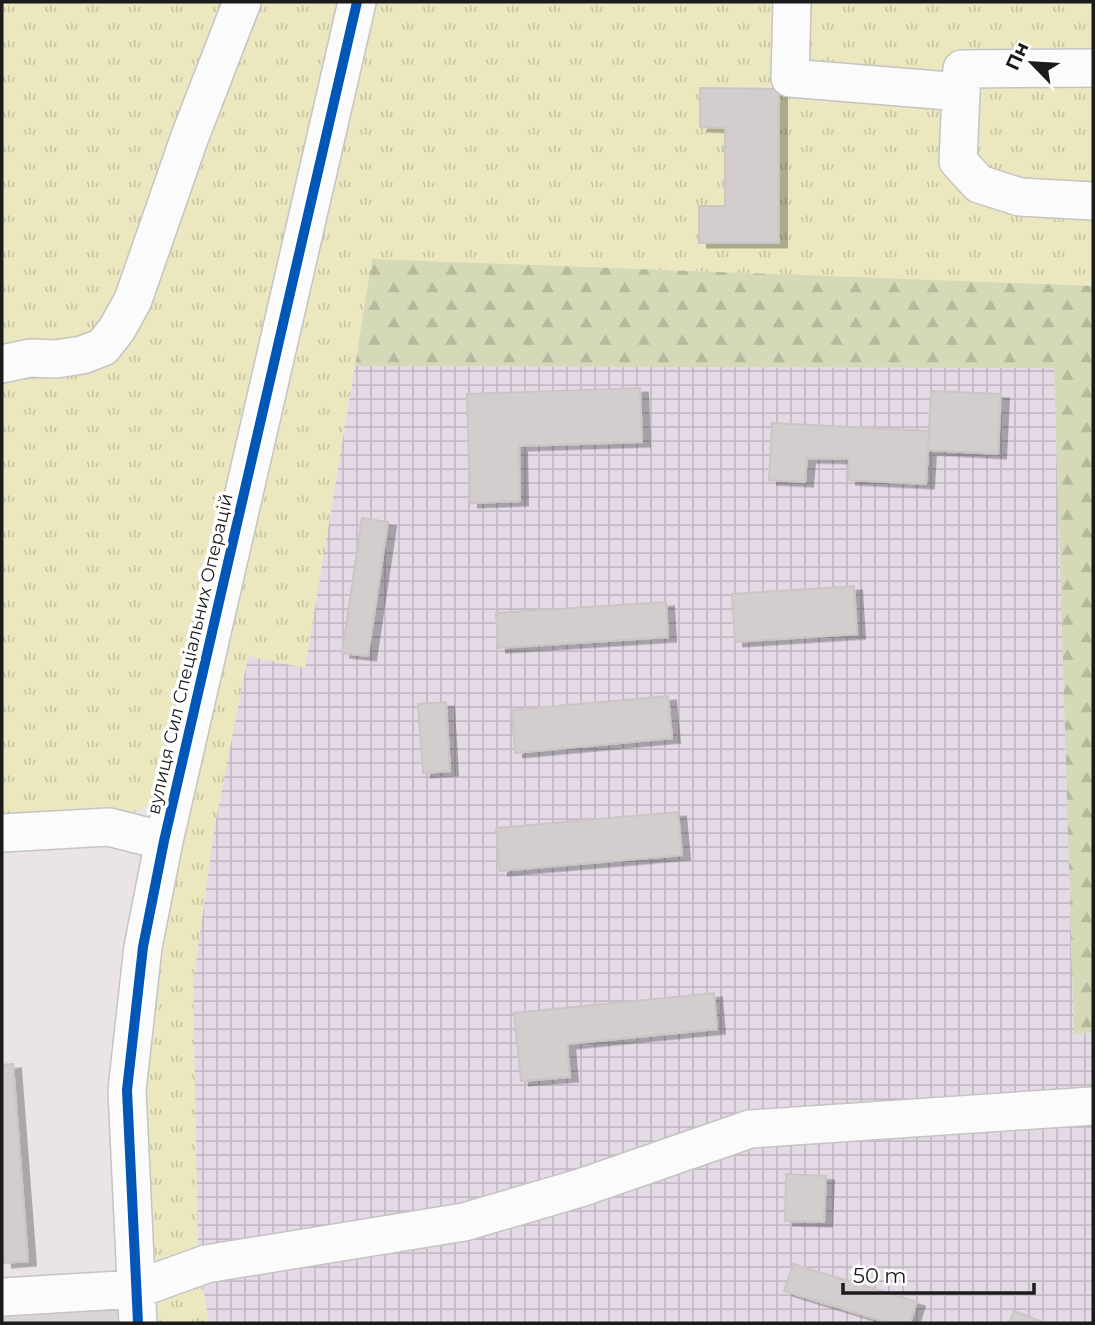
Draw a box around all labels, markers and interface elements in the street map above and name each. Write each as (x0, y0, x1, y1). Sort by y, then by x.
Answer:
north arrow (997, 28, 1067, 98)
text: Пн (1001, 38, 1034, 74)
street label: вулиця Сил Спеціальних Операцій (142, 491, 238, 817)
scale bar (843, 1252, 1034, 1296)
text: 50 m (853, 1263, 907, 1288)

